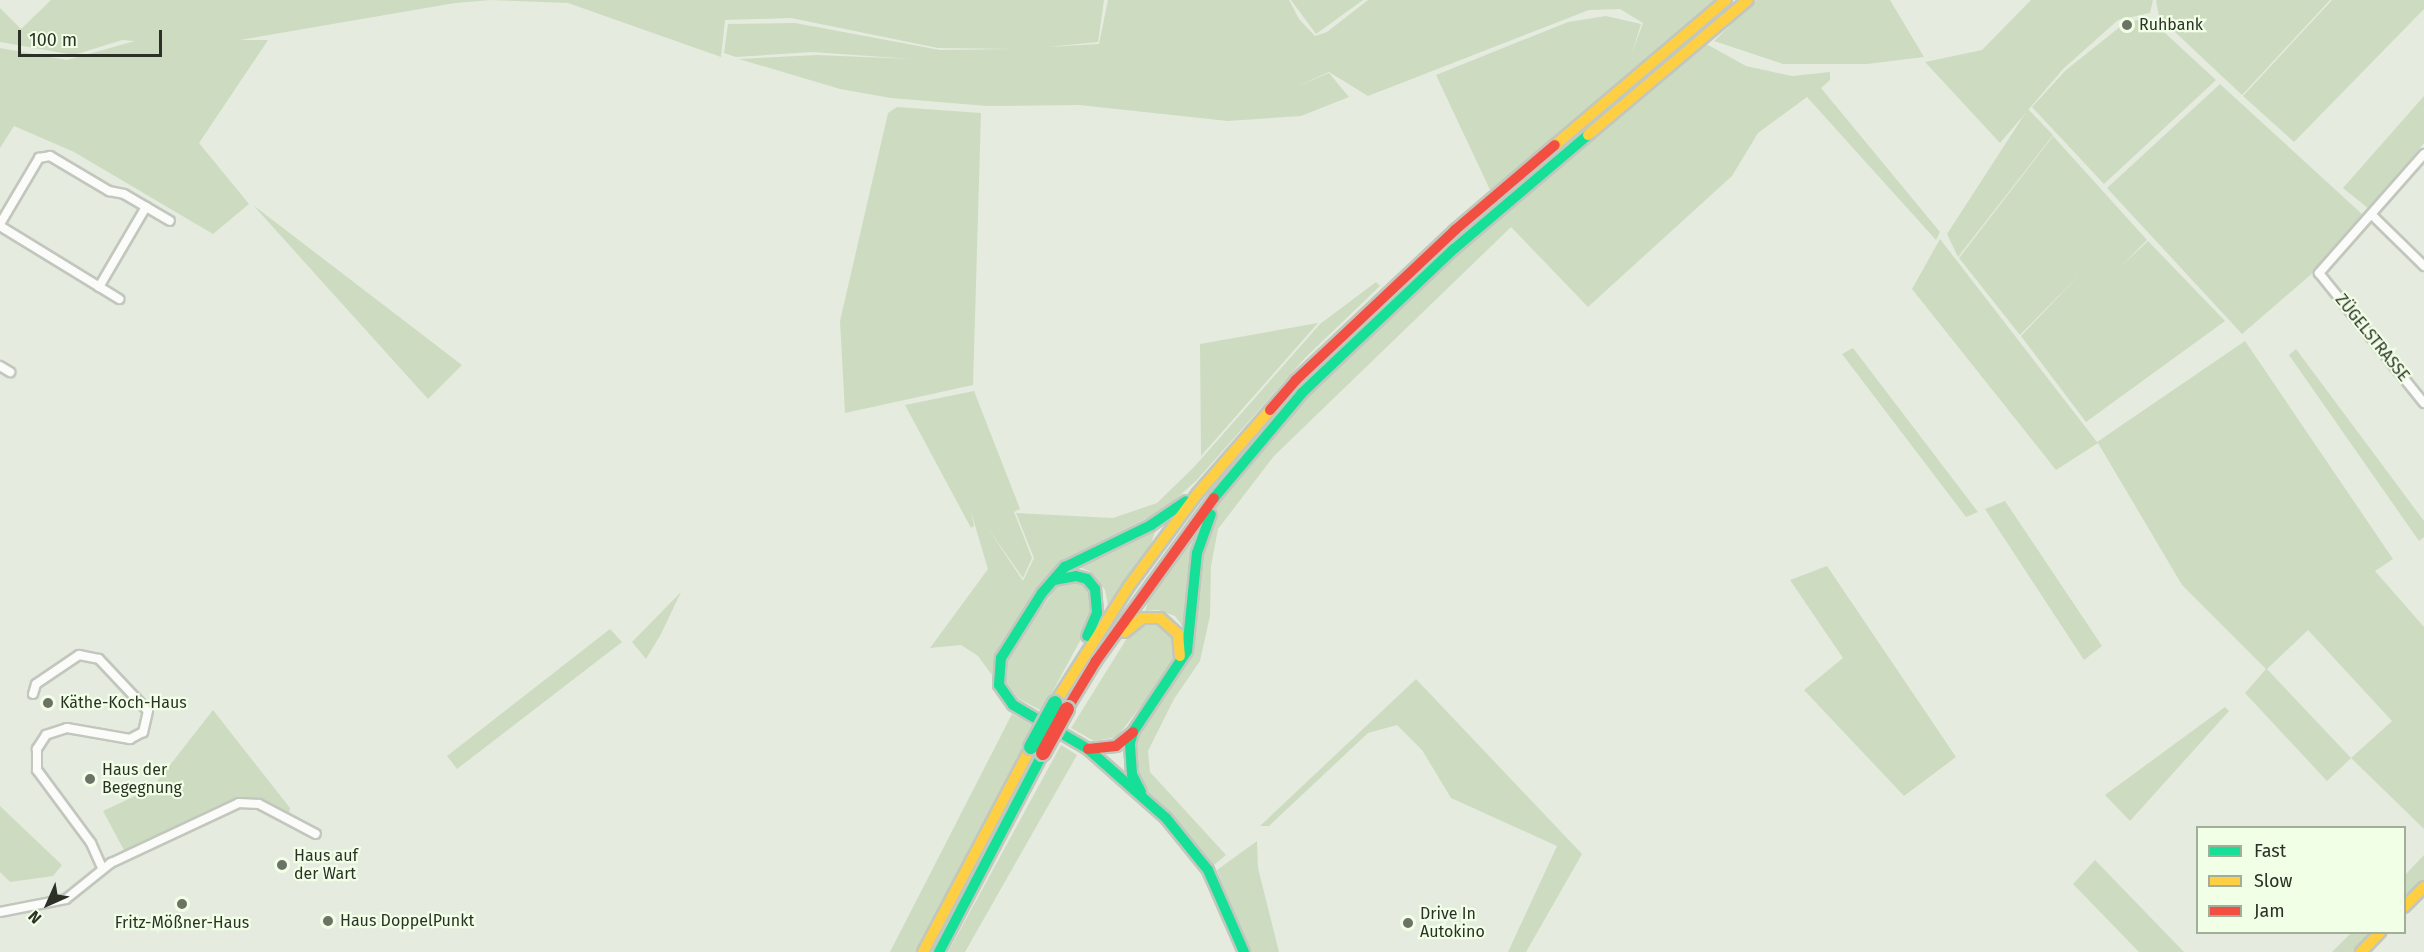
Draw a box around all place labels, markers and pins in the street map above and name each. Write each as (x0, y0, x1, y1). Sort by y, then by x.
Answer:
place label: Ruhbank (2139, 15, 2203, 35)
marker: Ruhbank (2120, 18, 2134, 32)
place label: Käthe-Koch-Haus (60, 693, 187, 713)
marker: Käthe-Koch-Haus (41, 696, 55, 710)
place label: Haus der Begegnung (102, 760, 182, 798)
marker: Haus der Begegnung (83, 772, 97, 786)
place label: Haus auf der Wart (294, 846, 358, 884)
marker: Haus auf der Wart (275, 858, 289, 872)
marker: Fritz-Mößner-Haus (175, 897, 189, 911)
place label: Drive In Autokino (1420, 904, 1485, 942)
place label: Haus DoppelPunkt (340, 911, 474, 931)
place label: Fritz-Mößner-Haus (115, 913, 249, 933)
marker: Haus DoppelPunkt (321, 914, 335, 928)
marker: Drive In Autokino (1401, 916, 1415, 930)

